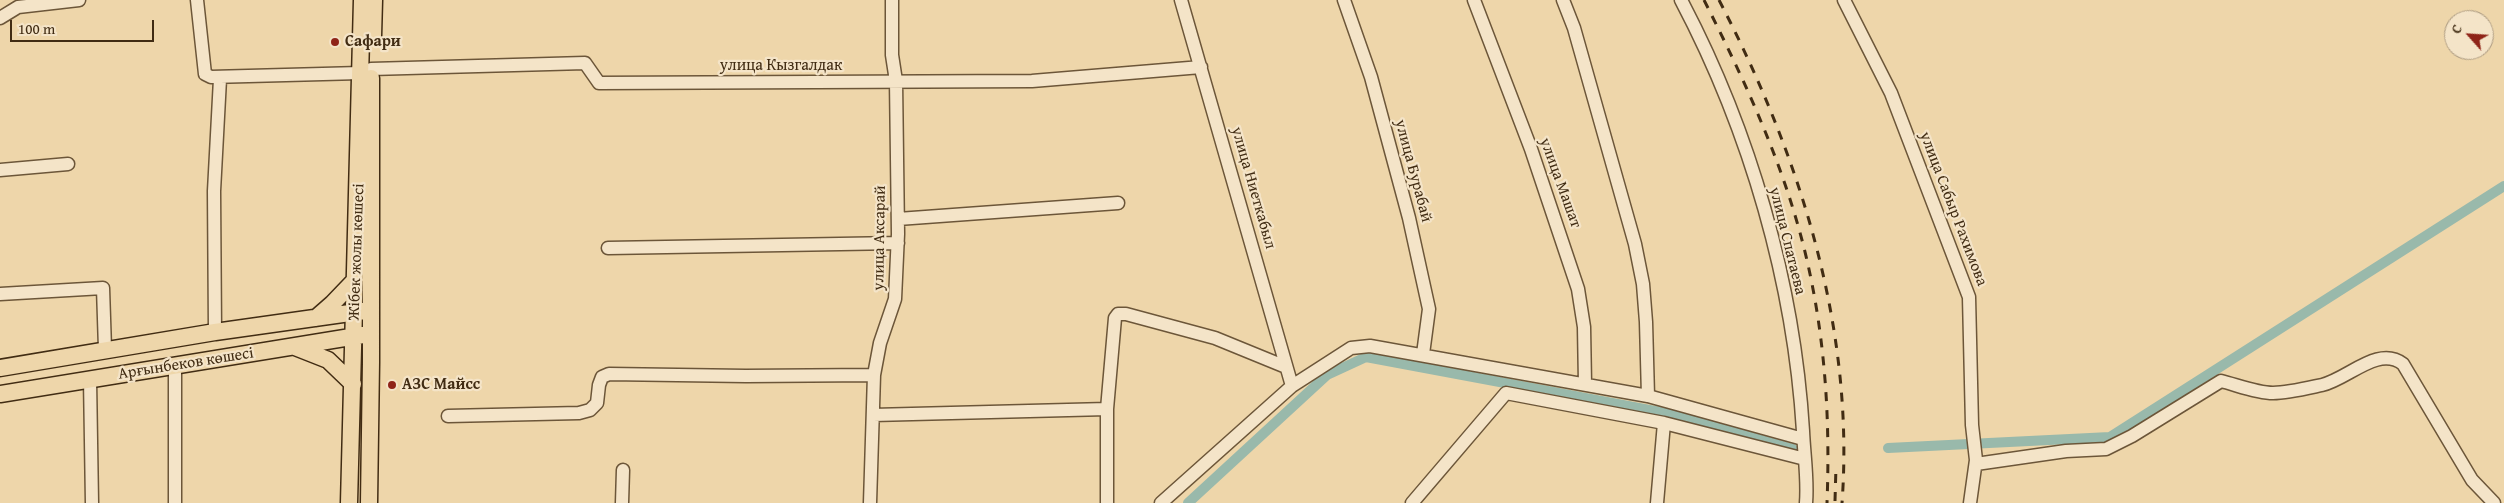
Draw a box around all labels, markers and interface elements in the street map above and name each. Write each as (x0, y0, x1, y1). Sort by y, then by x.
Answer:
scale bar (12, 10, 156, 42)
north arrow (2444, 10, 2494, 60)
text: 100 m (18, 18, 55, 39)
text: С (2446, 21, 2467, 37)
place label: Сафари (345, 32, 401, 52)
marker: Сафари (329, 36, 341, 48)
street label: улица Кызгалдак (720, 56, 842, 76)
street label: улица Бурабай (1390, 118, 1436, 224)
street label: улица Ниеткабыл (1226, 125, 1280, 251)
street label: улица Сабыр Рахимова (1915, 129, 1991, 289)
street label: улица Машат (1535, 135, 1585, 231)
street label: Жібек жолы көшесі (345, 183, 369, 321)
street label: улица Аксарай (869, 185, 891, 291)
street label: улица Спатаева (1764, 185, 1810, 297)
street label: Арғынбеков көшесі (117, 344, 255, 384)
place label: АЗС Майсс (402, 375, 480, 395)
marker: АЗС Майсс (386, 379, 398, 391)

